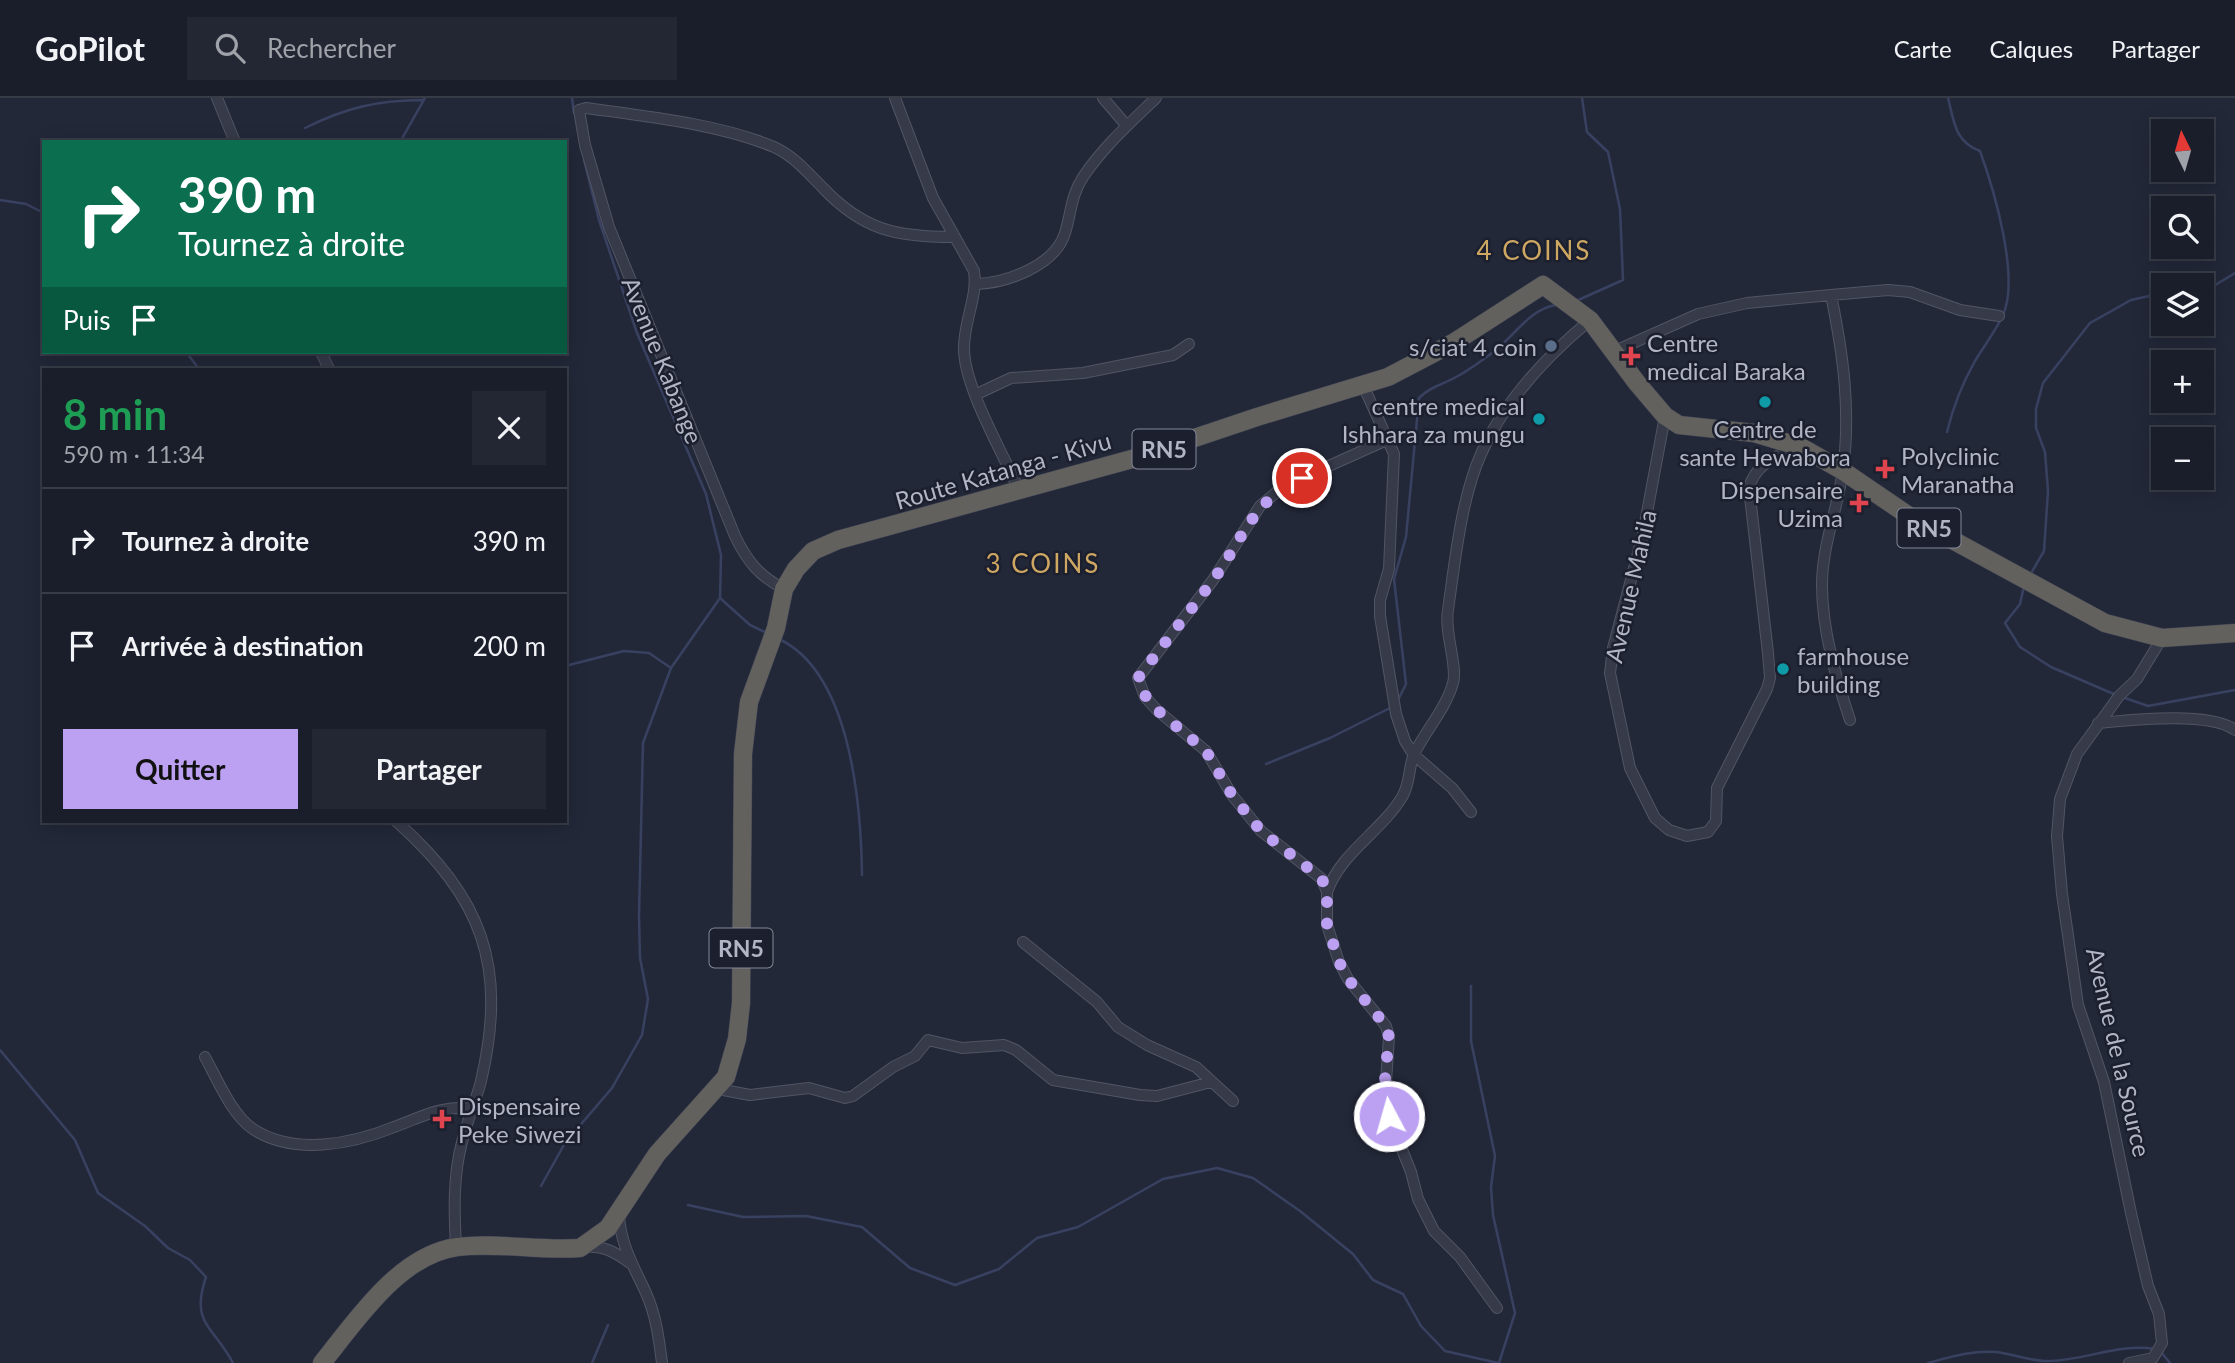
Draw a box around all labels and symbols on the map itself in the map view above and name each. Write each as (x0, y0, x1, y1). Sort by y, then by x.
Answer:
north arrow (2151, 119, 2214, 182)
district label: 4 COINS (1477, 234, 1591, 266)
street label: Avenue Kabange (616, 272, 710, 448)
place label: Centre medical Baraka (1647, 328, 1806, 385)
place label: s/ciat 4 coin (1409, 332, 1537, 361)
marker: s/ciat 4 coin (1543, 338, 1559, 354)
marker: Centre medical Baraka (1621, 346, 1641, 366)
place label: centre medical Ishhara za mungu (1342, 391, 1525, 448)
marker: Centre de sante Hewabora (1757, 394, 1773, 410)
marker: centre medical Ishhara za mungu (1531, 411, 1547, 427)
place label: Centre de sante Hewabora (1679, 414, 1851, 471)
street label: Route Katanga - Kivu (892, 425, 1114, 515)
road number: RN5 (1132, 430, 1196, 468)
place label: Polyclinic Maranatha (1901, 441, 2014, 498)
pin (1272, 448, 1332, 508)
marker: Polyclinic Maranatha (1875, 459, 1895, 479)
place label: Dispensaire Uzima (1720, 475, 1843, 532)
marker: Dispensaire Uzima (1849, 493, 1869, 513)
street label: Avenue Mahila (1598, 507, 1662, 665)
road number: RN5 (1898, 508, 1960, 548)
district label: 3 COINS (986, 547, 1100, 579)
place label: farmhouse building (1797, 641, 1909, 698)
marker: farmhouse building (1775, 661, 1791, 677)
road number: RN5 (710, 928, 772, 968)
street label: Avenue de la Source (2081, 945, 2157, 1159)
position arrow (1352, 1079, 1426, 1153)
place label: Dispensaire Peke Siwezi (458, 1091, 581, 1148)
marker: Dispensaire Peke Siwezi (432, 1109, 452, 1129)

